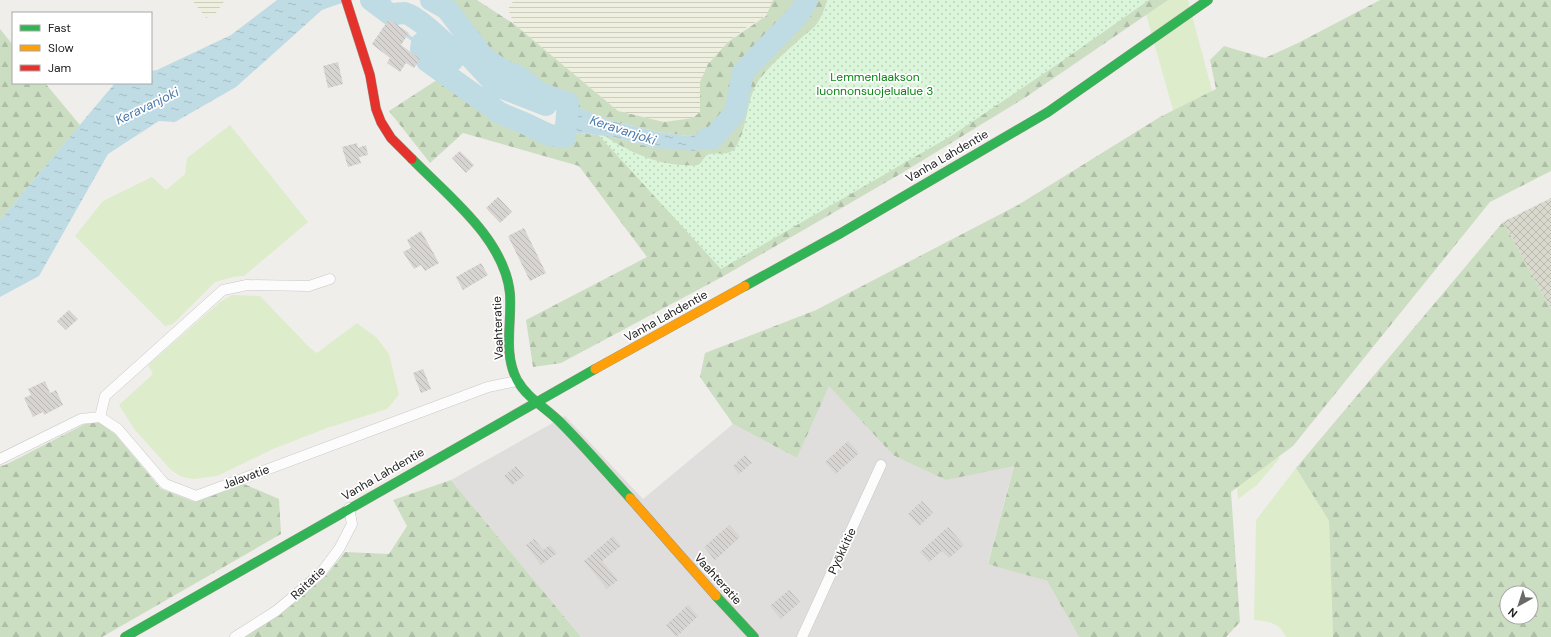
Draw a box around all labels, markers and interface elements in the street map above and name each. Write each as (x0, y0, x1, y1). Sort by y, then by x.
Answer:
legend (12, 12, 152, 84)
text: Fast (48, 20, 71, 36)
text: Slow (48, 40, 74, 56)
text: Jam (48, 60, 71, 76)
park label: Lemmenlaakson luonnonsuojelualue 3 (817, 69, 933, 99)
water label: Keravanjoki (112, 83, 182, 129)
water label: Keravanjoki (588, 111, 659, 149)
street label: Vanha Lahdentie (903, 126, 991, 186)
street label: Vanha Lahdentie (622, 286, 711, 345)
street label: Vaahteratie (489, 296, 507, 360)
street label: Vanha Lahdentie (339, 444, 427, 504)
street label: Jalavatie (221, 461, 272, 493)
street label: Pyökkitie (824, 525, 860, 577)
street label: Vaahteratie (691, 550, 745, 608)
street label: Raitatie (287, 563, 329, 603)
north arrow (1499, 585, 1539, 625)
text: N (1505, 605, 1520, 621)

